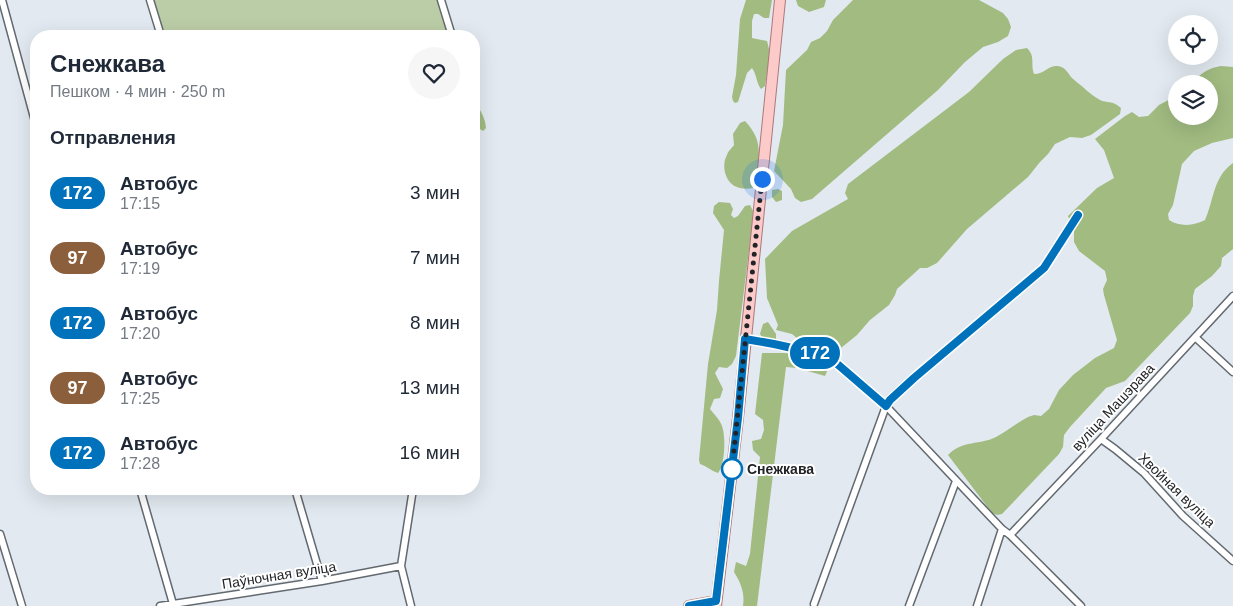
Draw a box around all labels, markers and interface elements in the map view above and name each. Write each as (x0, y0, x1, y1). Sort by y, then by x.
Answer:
map controls (1168, 15, 1218, 125)
button: locate (1168, 15, 1218, 65)
button: heart (408, 47, 460, 99)
text: Снежкава (50, 50, 165, 77)
button: layers (1168, 75, 1218, 125)
text: Пешком · 4 мин · 250 m (50, 83, 225, 100)
text: Отправления (50, 127, 176, 148)
your location (750, 167, 775, 192)
text: Автобус (120, 173, 198, 194)
text: 3 мин (410, 182, 460, 203)
text: 172 (62, 183, 93, 203)
text: 17:15 (120, 195, 160, 212)
text: Автобус (120, 238, 198, 259)
text: 7 мин (410, 247, 460, 268)
text: 97 (67, 248, 88, 268)
text: 17:19 (120, 260, 160, 277)
text: Автобус (120, 303, 198, 324)
text: 8 мин (410, 312, 460, 333)
text: 172 (62, 313, 93, 333)
text: 17:20 (120, 325, 160, 342)
line badge: 172 (786, 337, 844, 369)
text: 172 (800, 343, 830, 363)
street label: вуліца Машэрава (1068, 360, 1158, 454)
text: Автобус (120, 368, 198, 389)
text: 13 мин (399, 377, 460, 398)
text: 97 (67, 378, 88, 398)
text: 17:25 (120, 390, 160, 407)
text: Автобус (120, 433, 198, 454)
text: 16 мин (399, 442, 460, 463)
text: 172 (62, 443, 93, 463)
street label: Хвойная вуліца (1135, 449, 1219, 531)
text: 17:28 (120, 455, 160, 472)
marker: Снежкава (721, 458, 743, 480)
place label: Снежкава (747, 461, 814, 477)
street label: Паўночная вуліца (221, 558, 337, 592)

